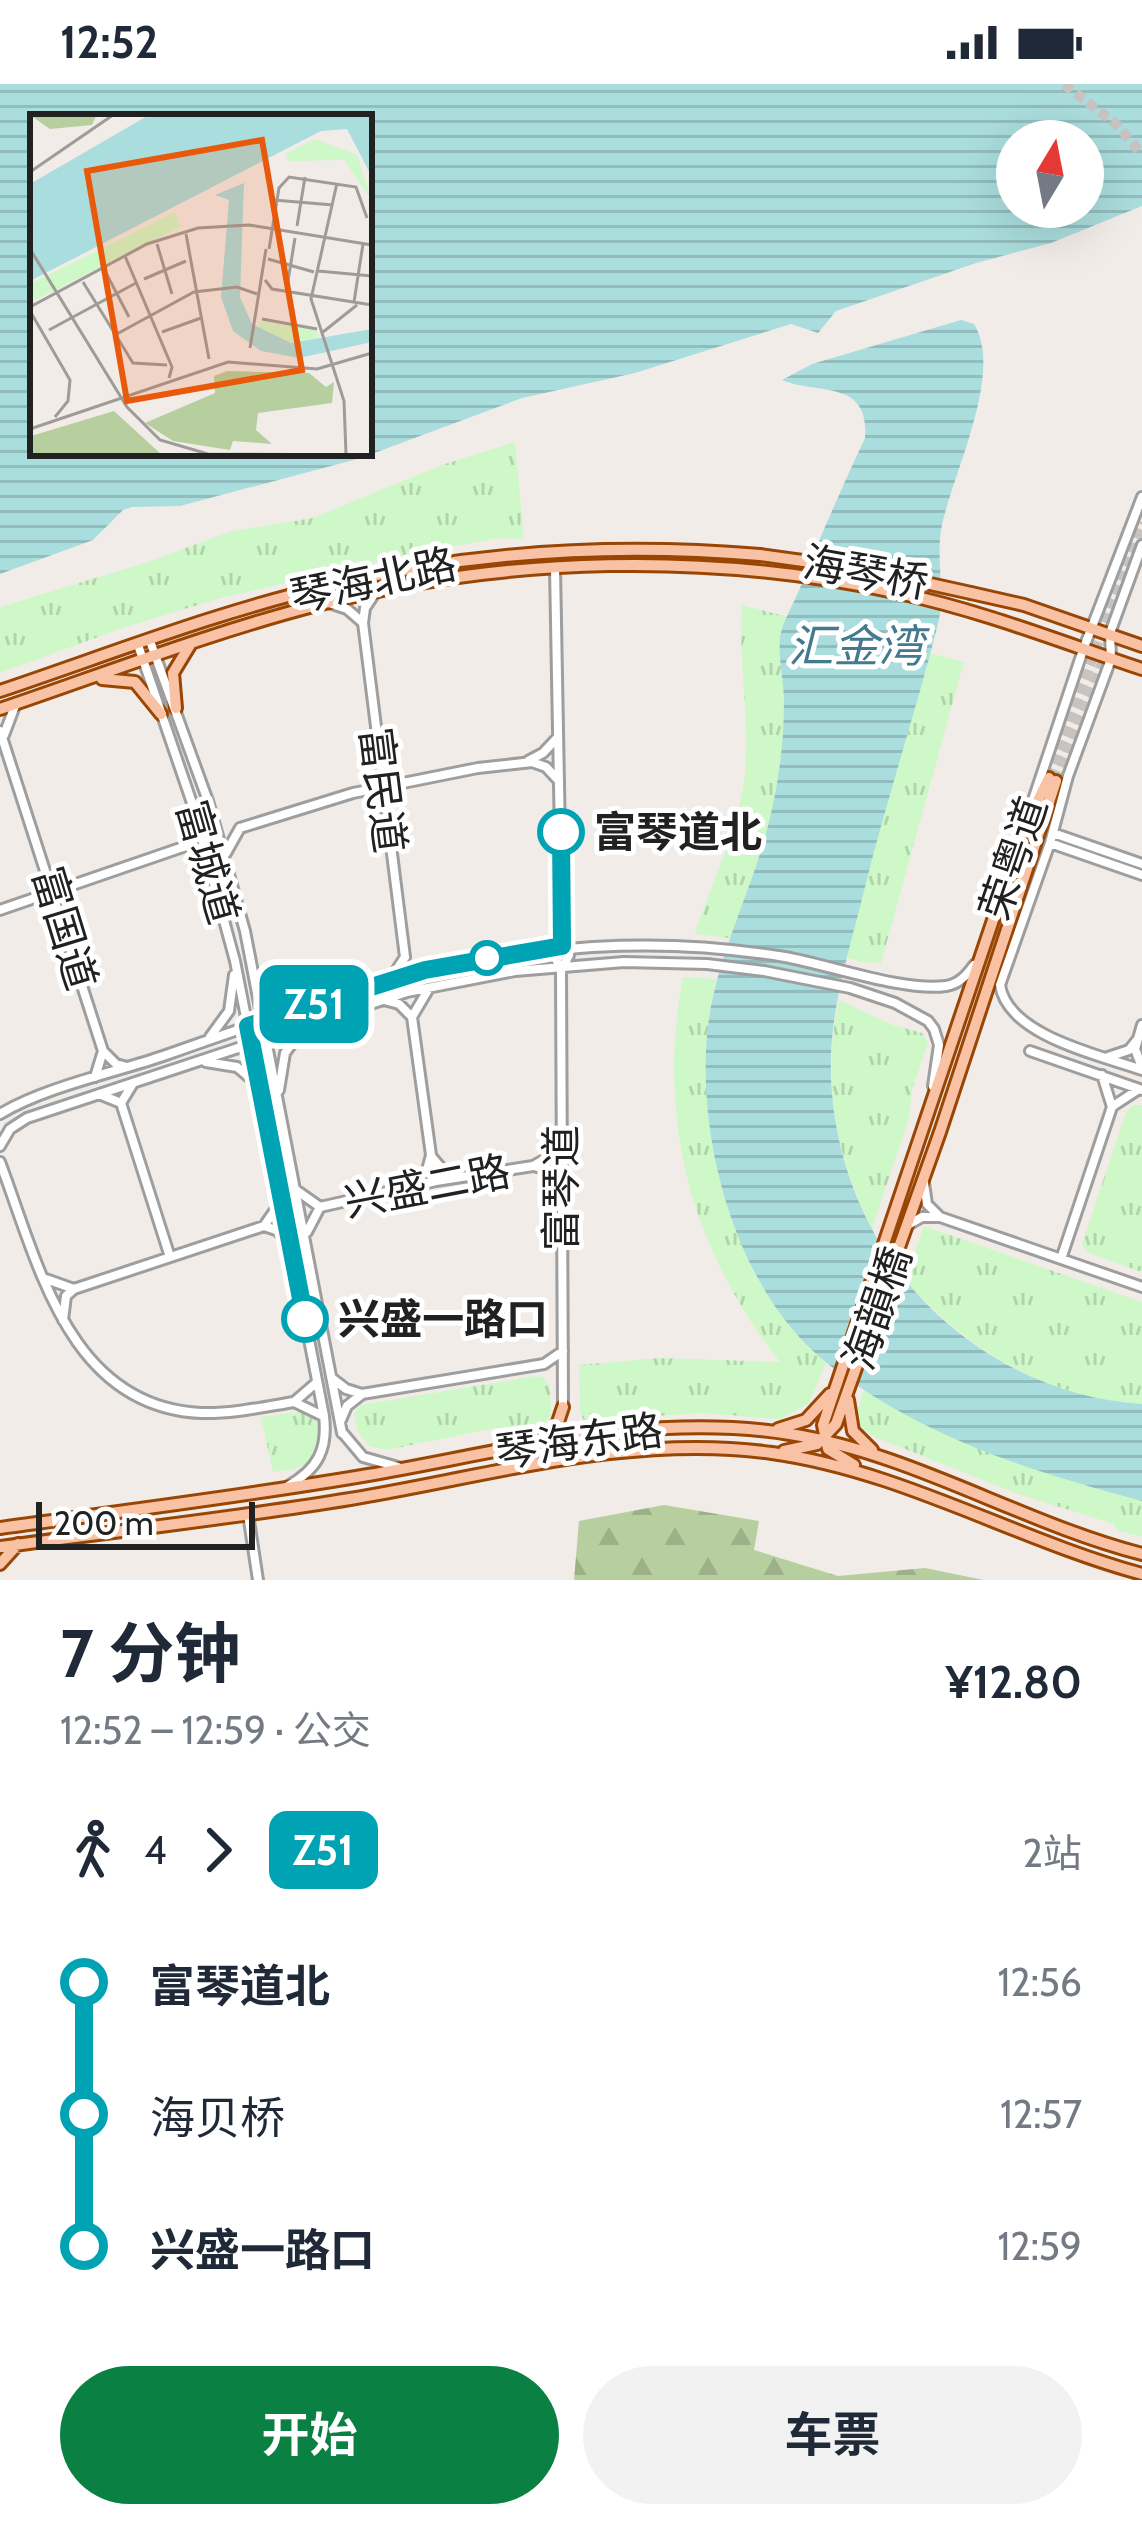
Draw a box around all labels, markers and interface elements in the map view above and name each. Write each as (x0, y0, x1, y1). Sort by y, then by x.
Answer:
text: 12:52 (60, 15, 158, 69)
inset map (30, 114, 372, 456)
north arrow (996, 120, 1104, 228)
map controls (996, 120, 1104, 228)
street label: 海琴桥 (799, 535, 933, 609)
street label: 琴海北路 (285, 537, 461, 623)
water label: 汇金湾 (788, 619, 930, 673)
street label: 富民道 (350, 724, 416, 856)
street label: 荣粤道 (968, 790, 1058, 926)
street label: 富城道 (166, 794, 250, 930)
place label: 富琴道北 (594, 806, 762, 858)
marker: 富琴道北 (539, 810, 583, 854)
street label: 富国道 (22, 860, 108, 996)
unlabelled marker (471, 942, 503, 974)
line badge: Z51 (245, 965, 383, 1043)
text: Z51 (283, 978, 345, 1030)
street label: 富琴道 (535, 1125, 587, 1251)
street label: 兴盛二路 (340, 1144, 514, 1228)
street label: 海韻橋 (832, 1240, 922, 1376)
place label: 兴盛一路口 (338, 1293, 548, 1345)
marker: 兴盛一路口 (283, 1297, 327, 1341)
street label: 琴海东路 (492, 1404, 666, 1478)
scale bar (36, 1496, 255, 1549)
text: 200 m (54, 1503, 154, 1543)
text: 7 分钟 (60, 1613, 241, 1694)
text: ¥12.80 (945, 1655, 1082, 1709)
text: 12:52 – 12:59 · 公交 (60, 1706, 371, 1754)
icon: walk (60, 1817, 126, 1883)
icon: forward (185, 1817, 251, 1883)
text: Z51 (293, 1824, 354, 1876)
text: 4 (144, 1826, 167, 1874)
text: 2站 (1023, 1829, 1082, 1877)
text: 12:56 (997, 1958, 1082, 2006)
text: 富琴道北 (150, 1959, 330, 2013)
text: 12:57 (1000, 2090, 1082, 2138)
text: 海贝桥 (150, 2091, 285, 2145)
text: 12:59 (997, 2222, 1082, 2270)
text: 兴盛一路口 (150, 2223, 375, 2277)
button: 开始 (60, 2366, 559, 2504)
button: 车票 (583, 2366, 1082, 2504)

